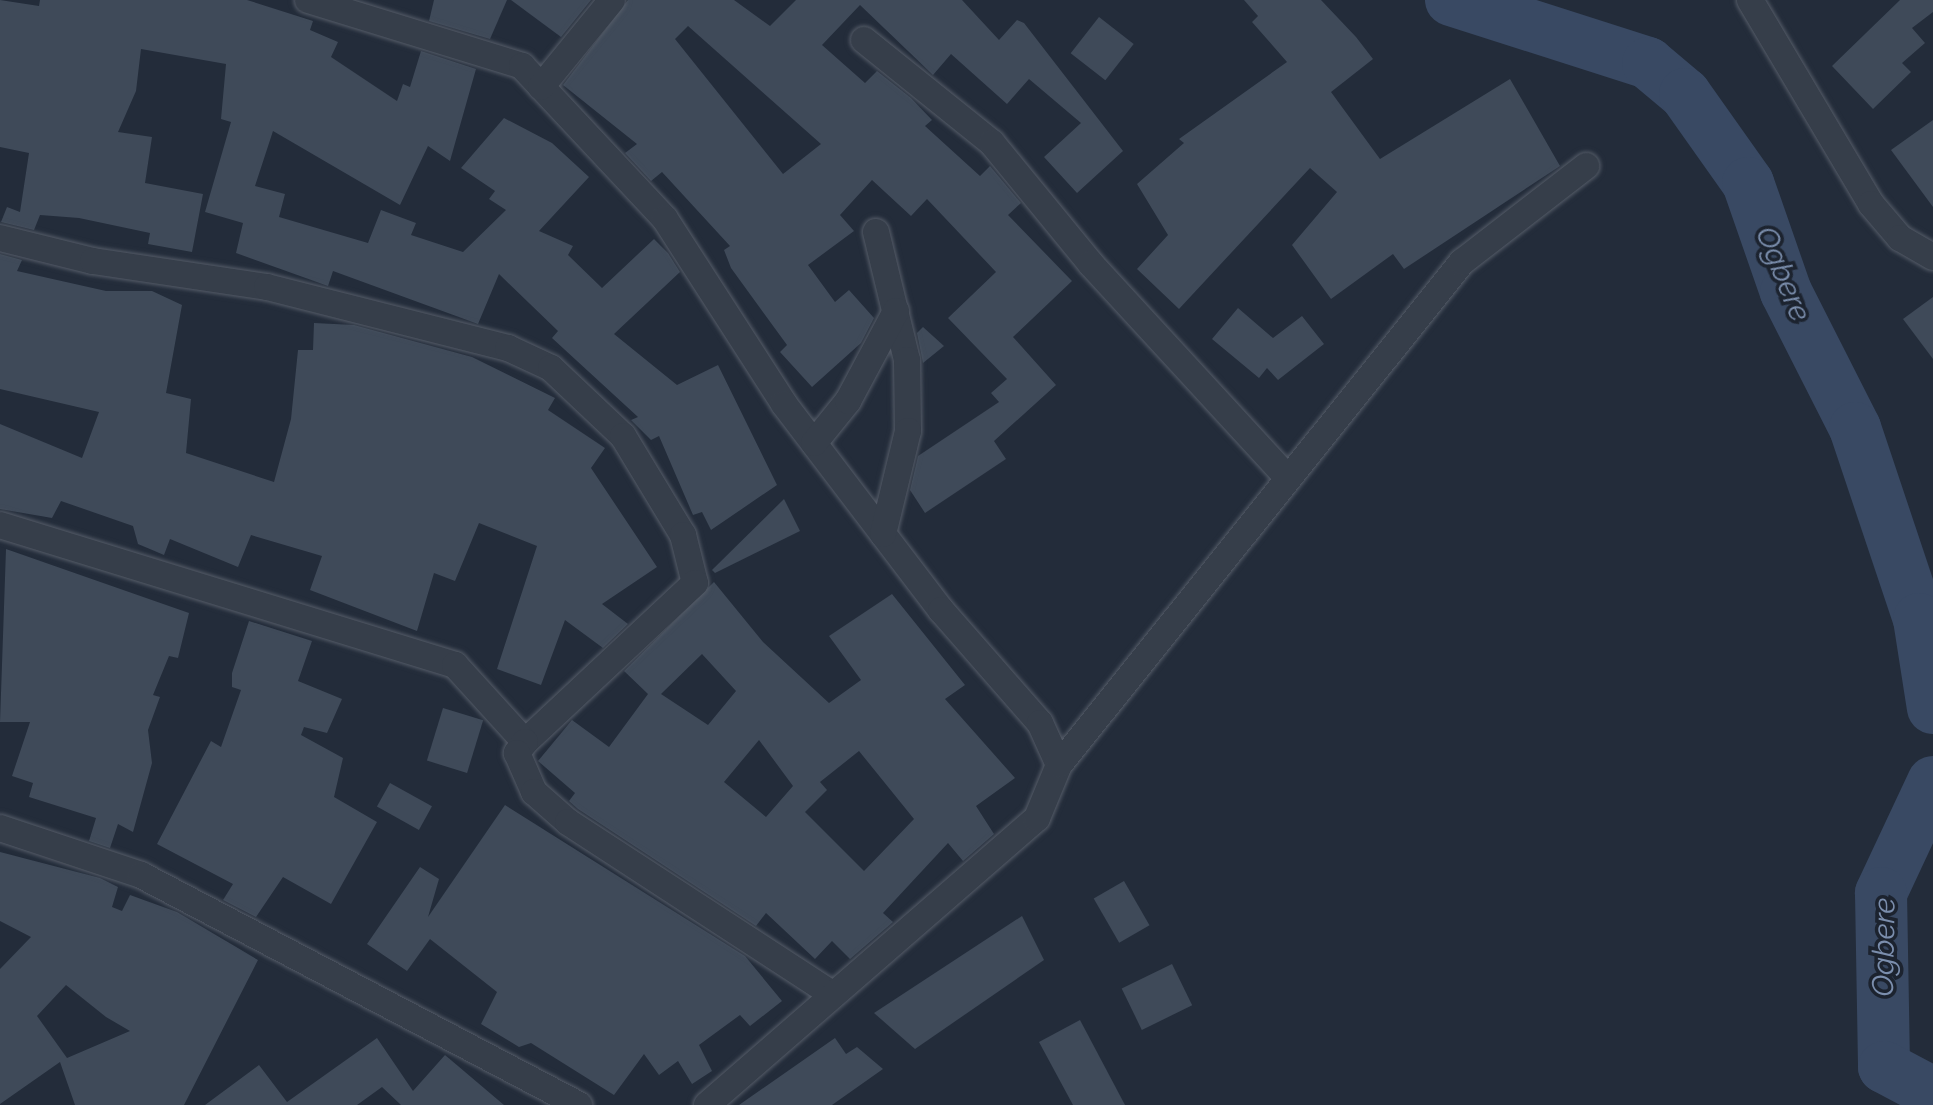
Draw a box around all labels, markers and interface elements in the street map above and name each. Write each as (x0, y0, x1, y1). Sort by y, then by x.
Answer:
water label: Ogbere (1748, 221, 1818, 327)
water label: Ogbere (1865, 897, 1903, 997)

